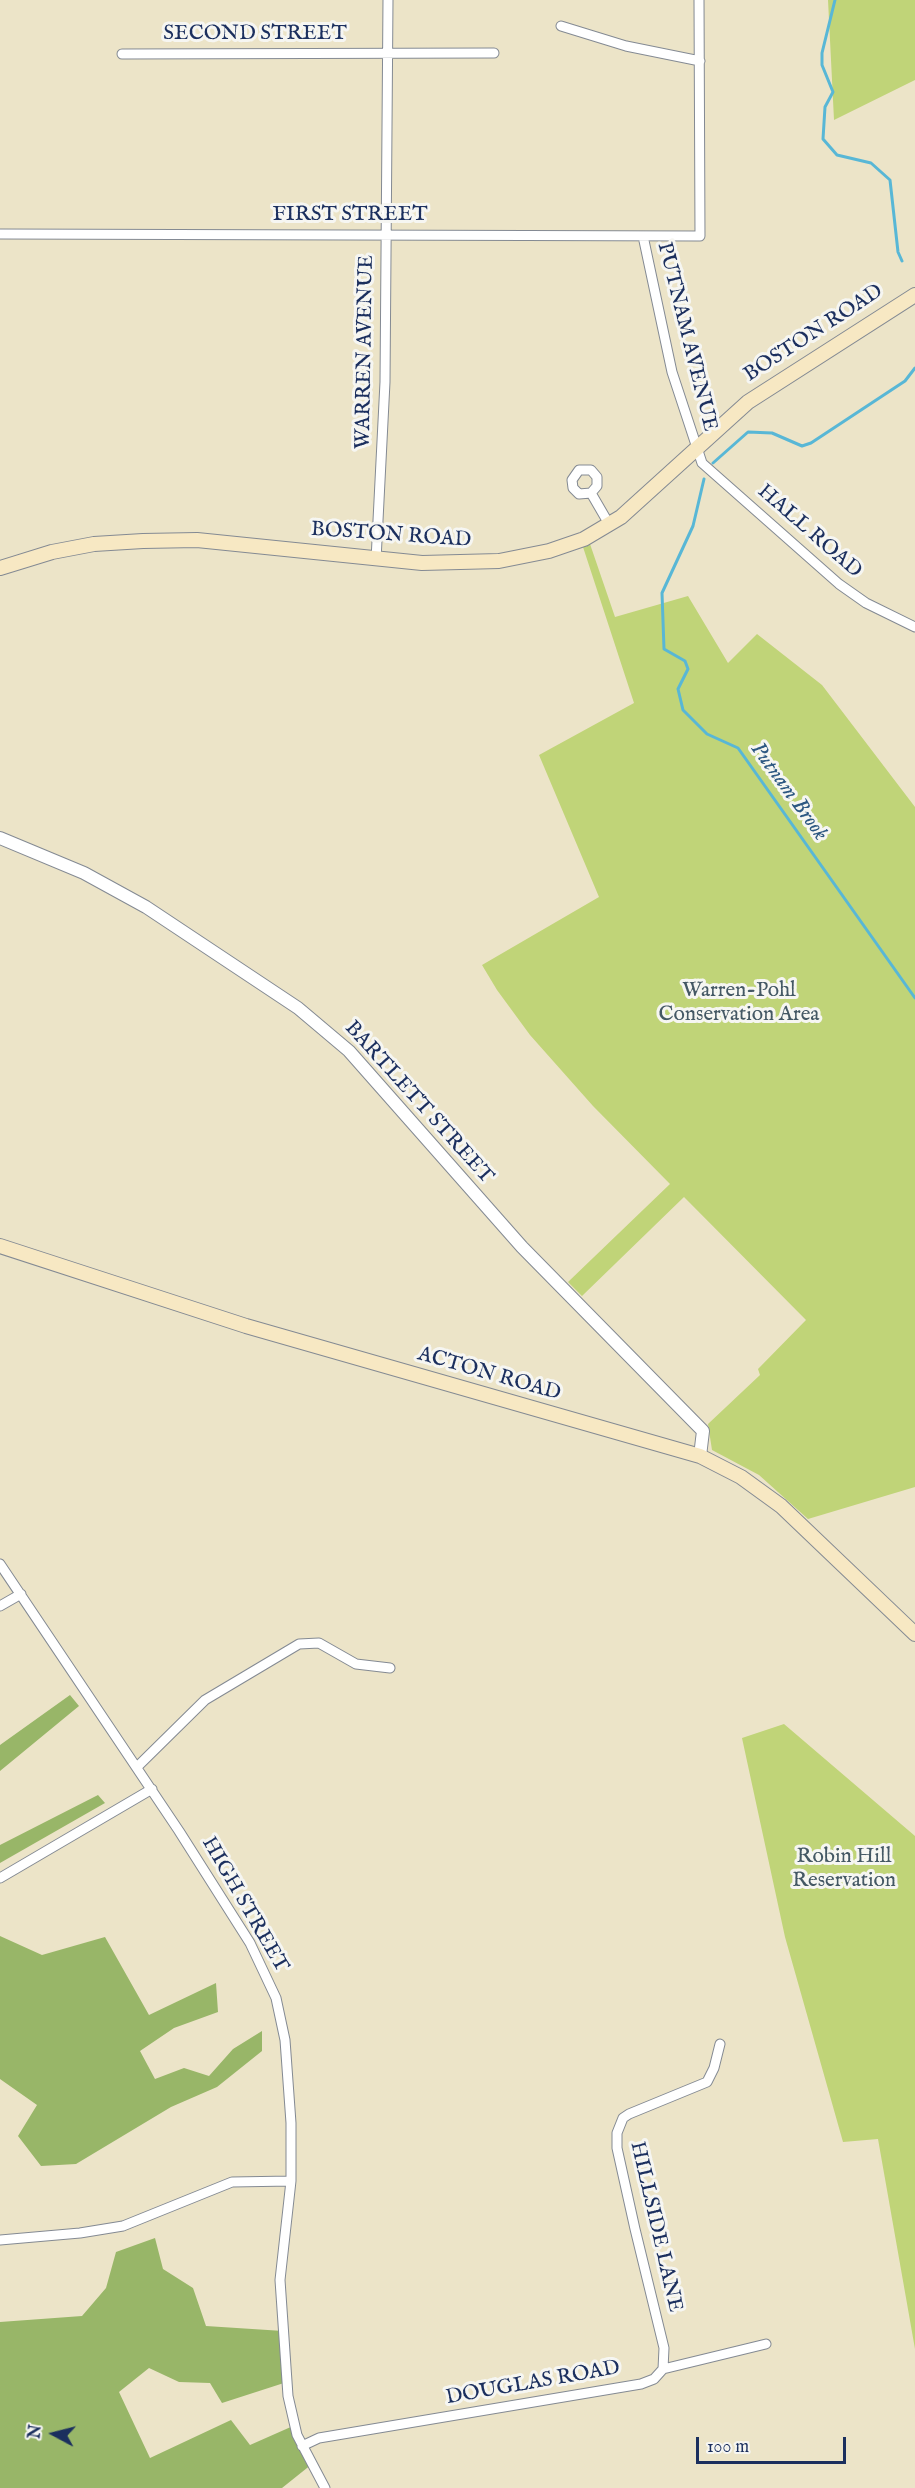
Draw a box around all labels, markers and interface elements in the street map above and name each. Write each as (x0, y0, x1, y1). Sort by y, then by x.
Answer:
street label: SECOND STREET (163, 22, 347, 48)
street label: FIRST STREET (272, 203, 428, 229)
street label: PUTNAM AVENUE (650, 240, 722, 434)
street label: WARREN AVENUE (352, 255, 380, 449)
street label: BOSTON ROAD (740, 280, 888, 388)
street label: HALL ROAD (752, 480, 866, 584)
street label: BOSTON ROAD (310, 518, 472, 554)
water label: Putnam Brook (743, 738, 833, 846)
park label: Warren-Pohl Conservation Area (659, 979, 819, 1029)
street label: BARTLETT STREET (338, 1016, 498, 1190)
street label: ACTON ROAD (415, 1343, 563, 1407)
street label: HIGH STREET (195, 1833, 293, 1977)
park label: Robin Hill Reservation (792, 1845, 896, 1895)
street label: HILLSIDE LANE (623, 2139, 687, 2315)
street label: DOUGLAS ROAD (444, 2356, 622, 2412)
north arrow (24, 2404, 84, 2464)
text: N (25, 2424, 47, 2440)
scale bar (699, 2425, 849, 2463)
text: 100 m (707, 2436, 749, 2459)

